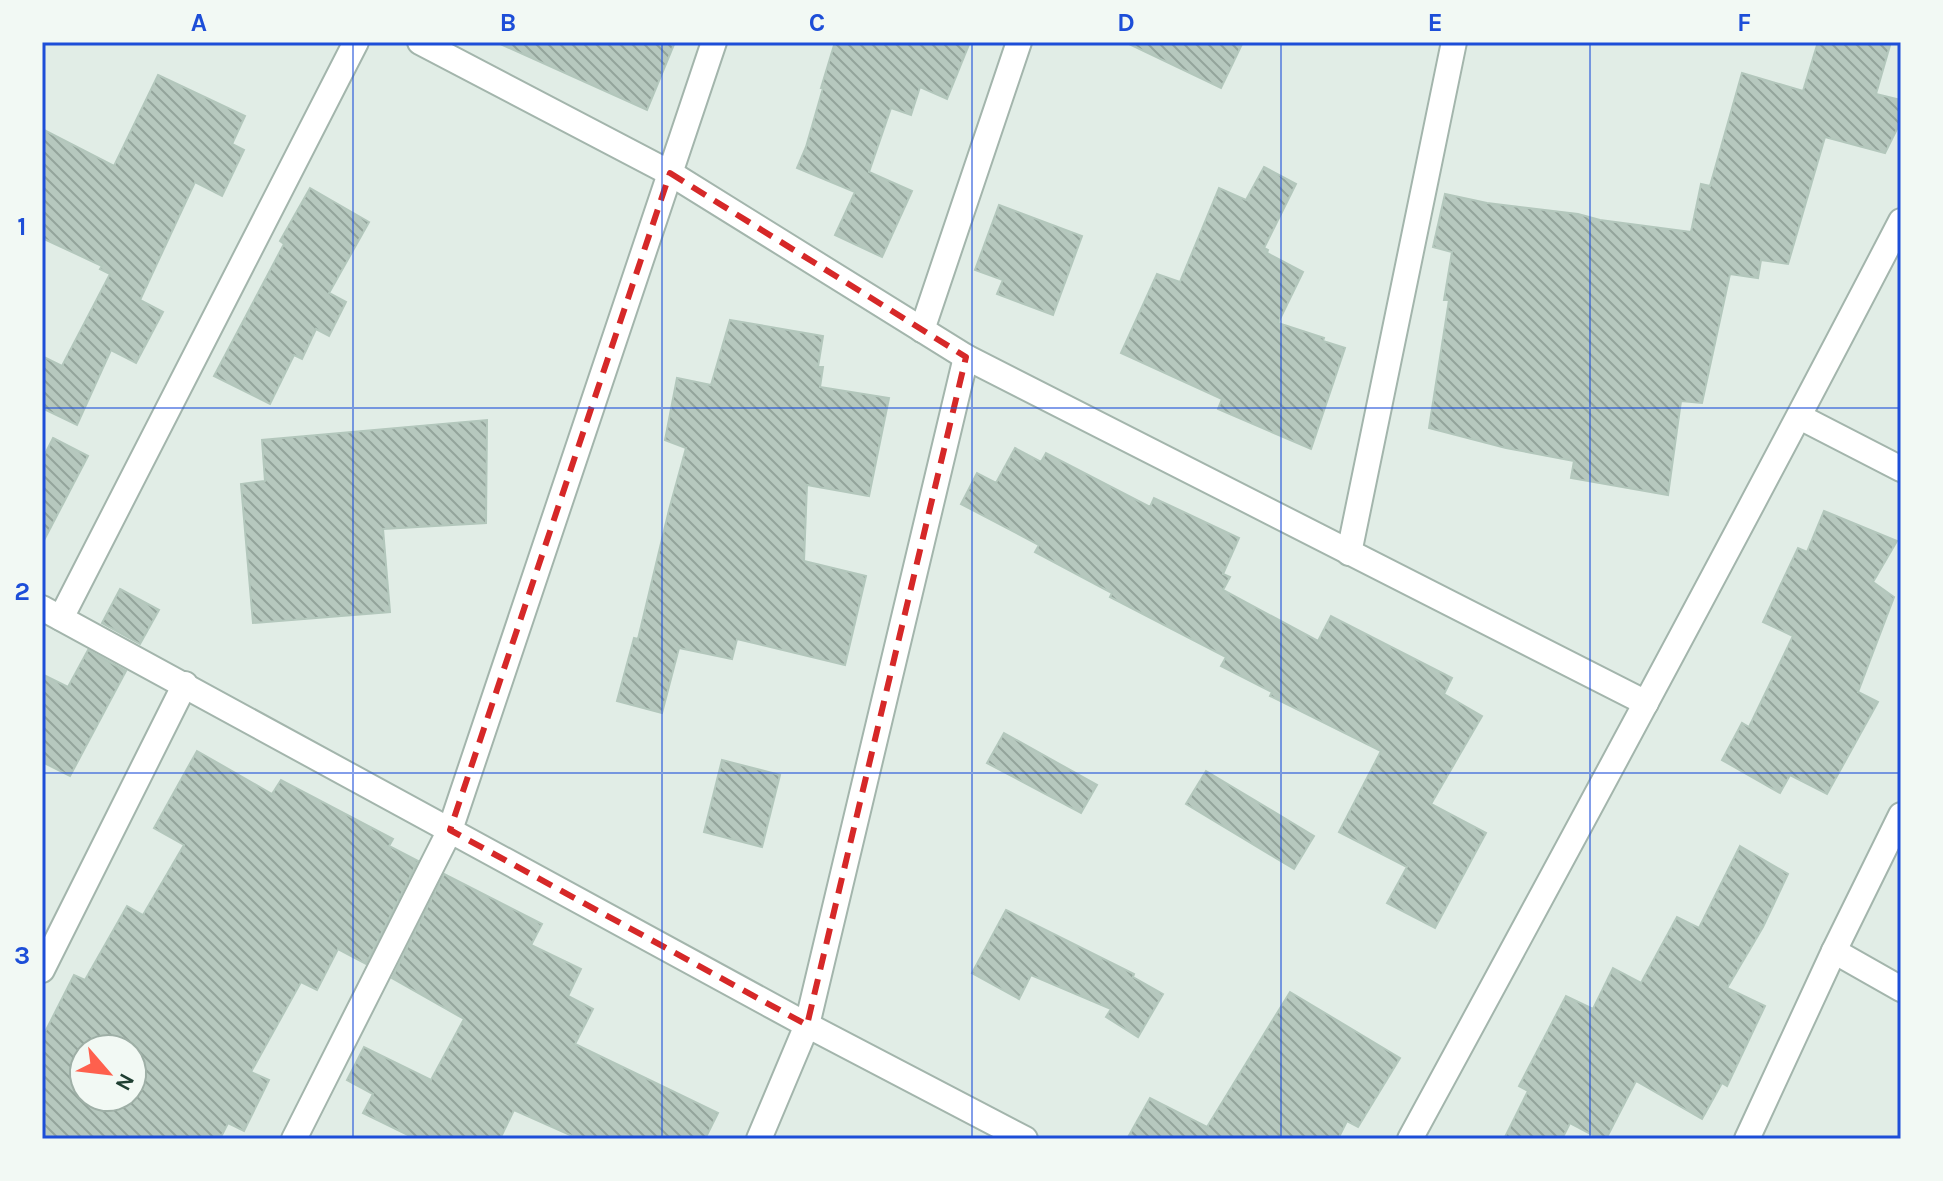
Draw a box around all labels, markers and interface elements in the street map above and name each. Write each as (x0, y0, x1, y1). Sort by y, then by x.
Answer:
text: A (191, 7, 207, 38)
text: B (500, 7, 516, 38)
text: C (809, 7, 825, 38)
text: D (1117, 7, 1135, 38)
text: E (1427, 7, 1443, 38)
text: F (1737, 7, 1751, 38)
text: 1 (17, 211, 27, 242)
text: 2 (14, 576, 30, 607)
text: 3 (14, 940, 30, 971)
north arrow (68, 1033, 148, 1113)
text: N (110, 1069, 140, 1095)

